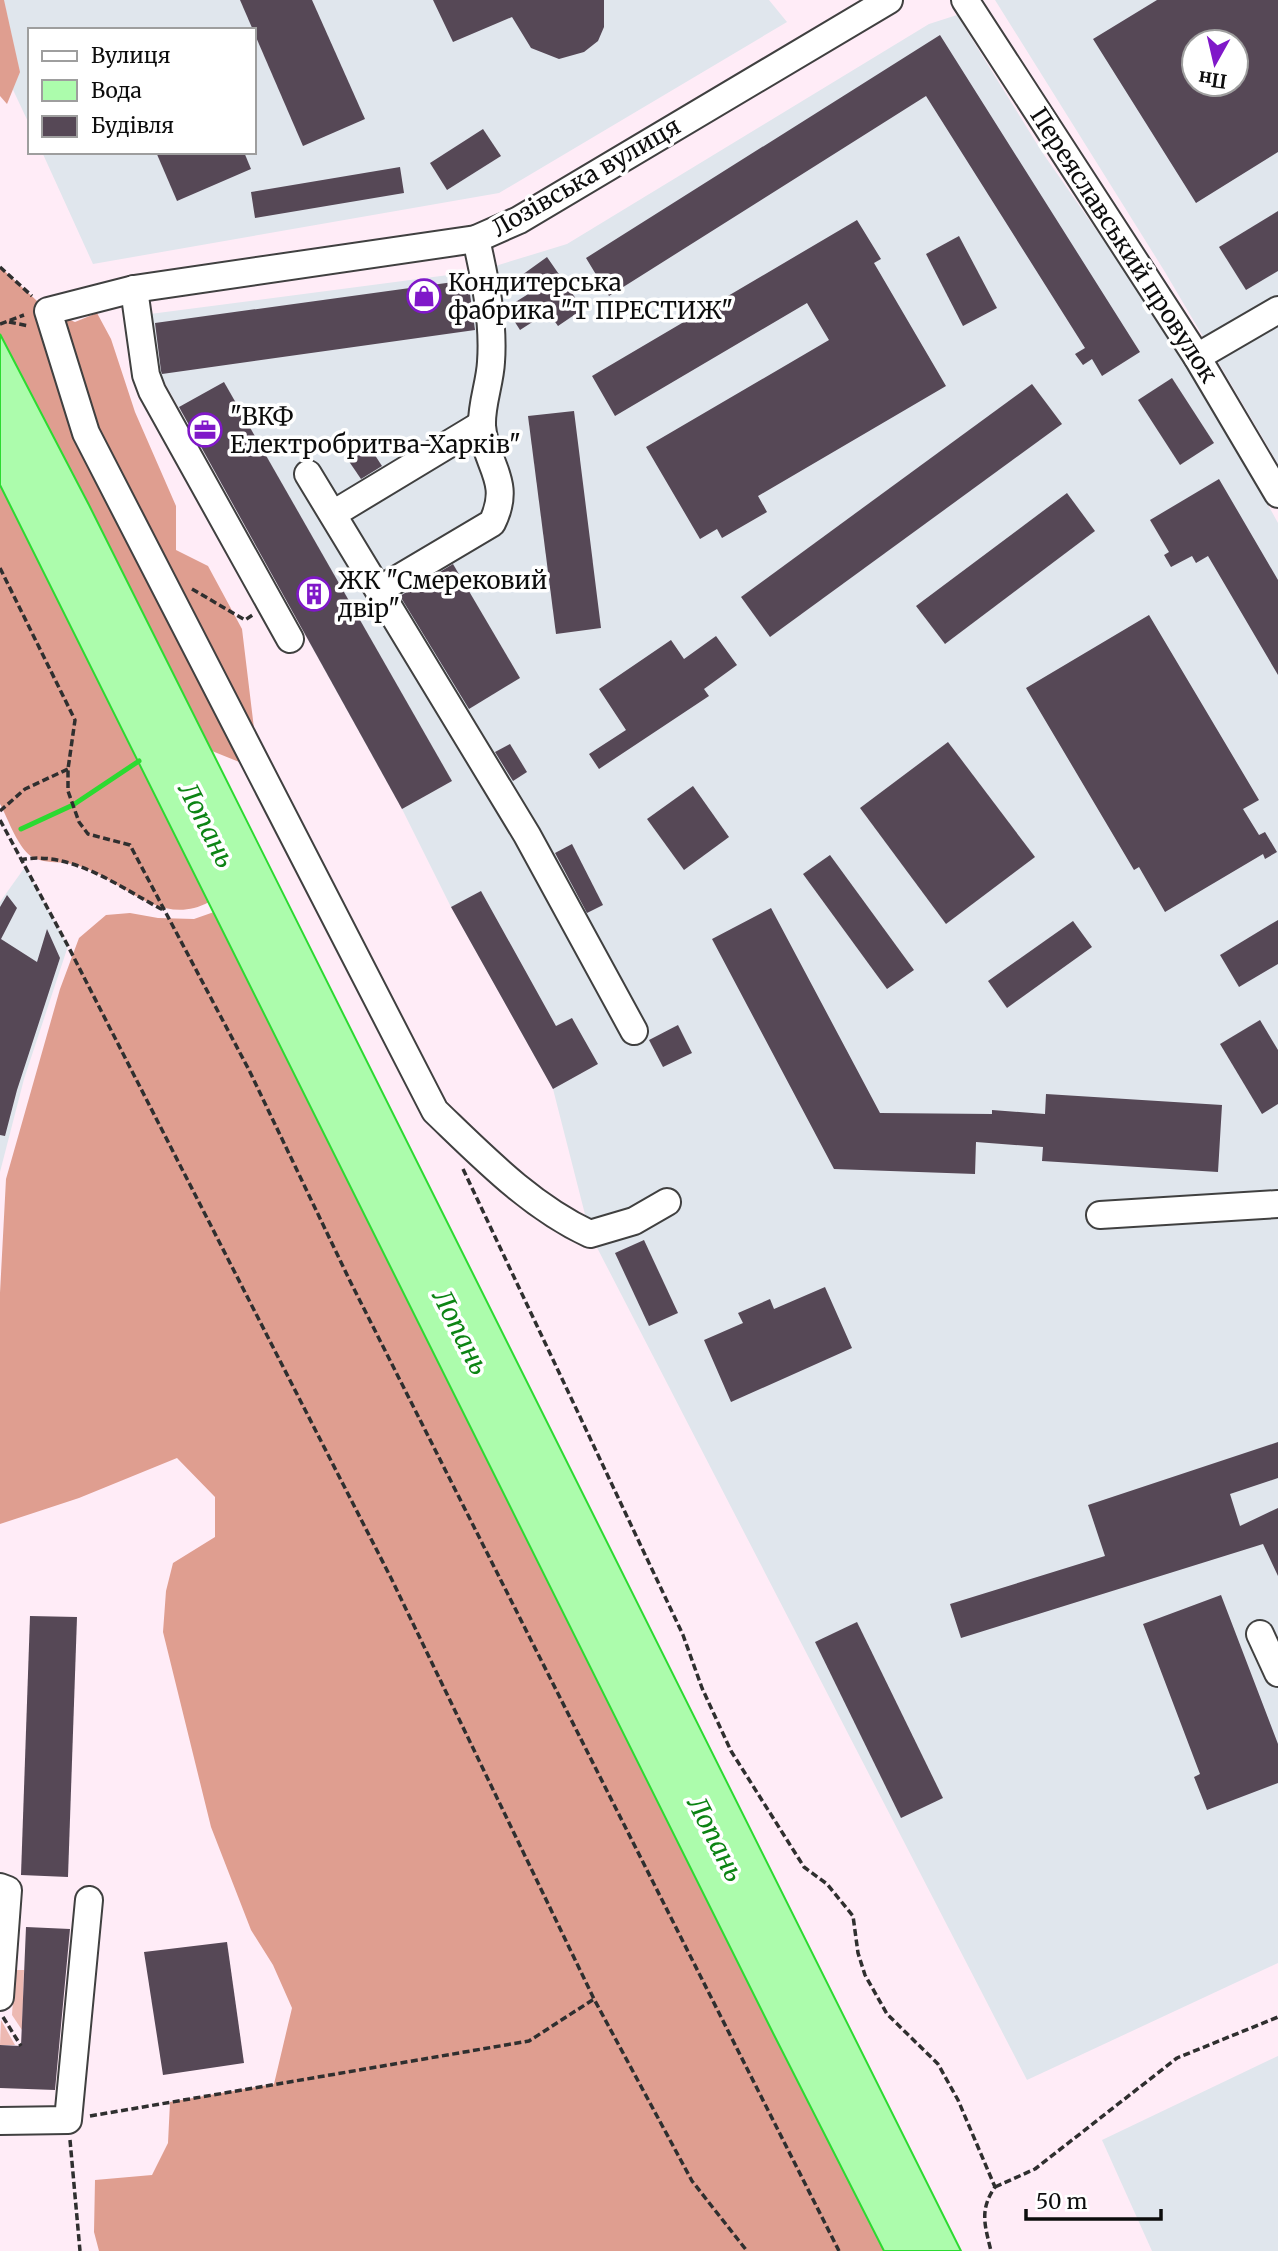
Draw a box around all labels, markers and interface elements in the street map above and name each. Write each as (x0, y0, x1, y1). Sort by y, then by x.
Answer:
legend (28, 28, 256, 154)
north arrow (1180, 28, 1250, 98)
text: Вулиця (91, 42, 171, 69)
text: Пн (1197, 66, 1228, 94)
text: Вода (91, 77, 142, 104)
street label: Переяславський провулок (1023, 102, 1225, 388)
street label: Лозівська вулиця (486, 110, 686, 244)
text: Будівля (91, 112, 174, 139)
place label: Кондитерська фабрика "Т ПРЕСТИЖ" (448, 267, 733, 326)
shop icon: Кондитерська фабрика "Т ПРЕСТИЖ" (405, 277, 443, 315)
place label: "ВКФ Електробритва-Харків" (230, 401, 521, 460)
office icon: "ВКФ Електробритва-Харків" (186, 411, 224, 449)
place label: ЖК "Смерековий двір" (337, 565, 547, 624)
building icon: ЖК "Смерековий двір" (295, 575, 333, 613)
water label: Лопань (171, 776, 242, 873)
water label: Лопань (425, 1283, 496, 1380)
water label: Лопань (680, 1790, 751, 1887)
scale bar (1026, 2178, 1161, 2222)
text: 50 m (1036, 2188, 1087, 2215)

